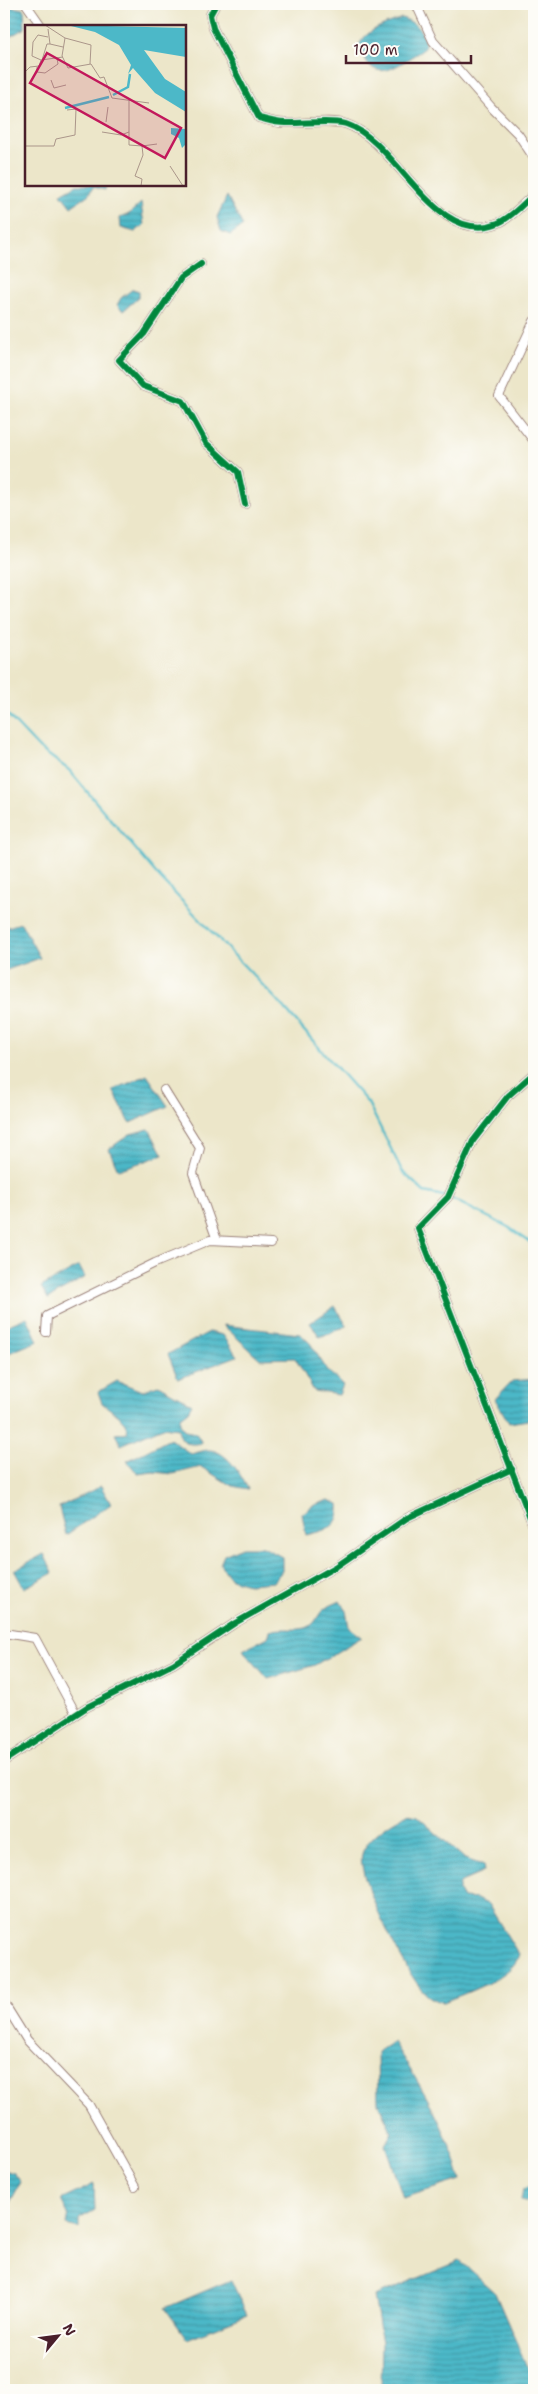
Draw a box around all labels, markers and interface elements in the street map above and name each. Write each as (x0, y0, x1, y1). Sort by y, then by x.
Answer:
inset map (25, 25, 186, 186)
scale bar (346, 32, 470, 64)
text: 100 m (353, 40, 398, 60)
north arrow (32, 2312, 82, 2362)
text: N (59, 2320, 80, 2339)

